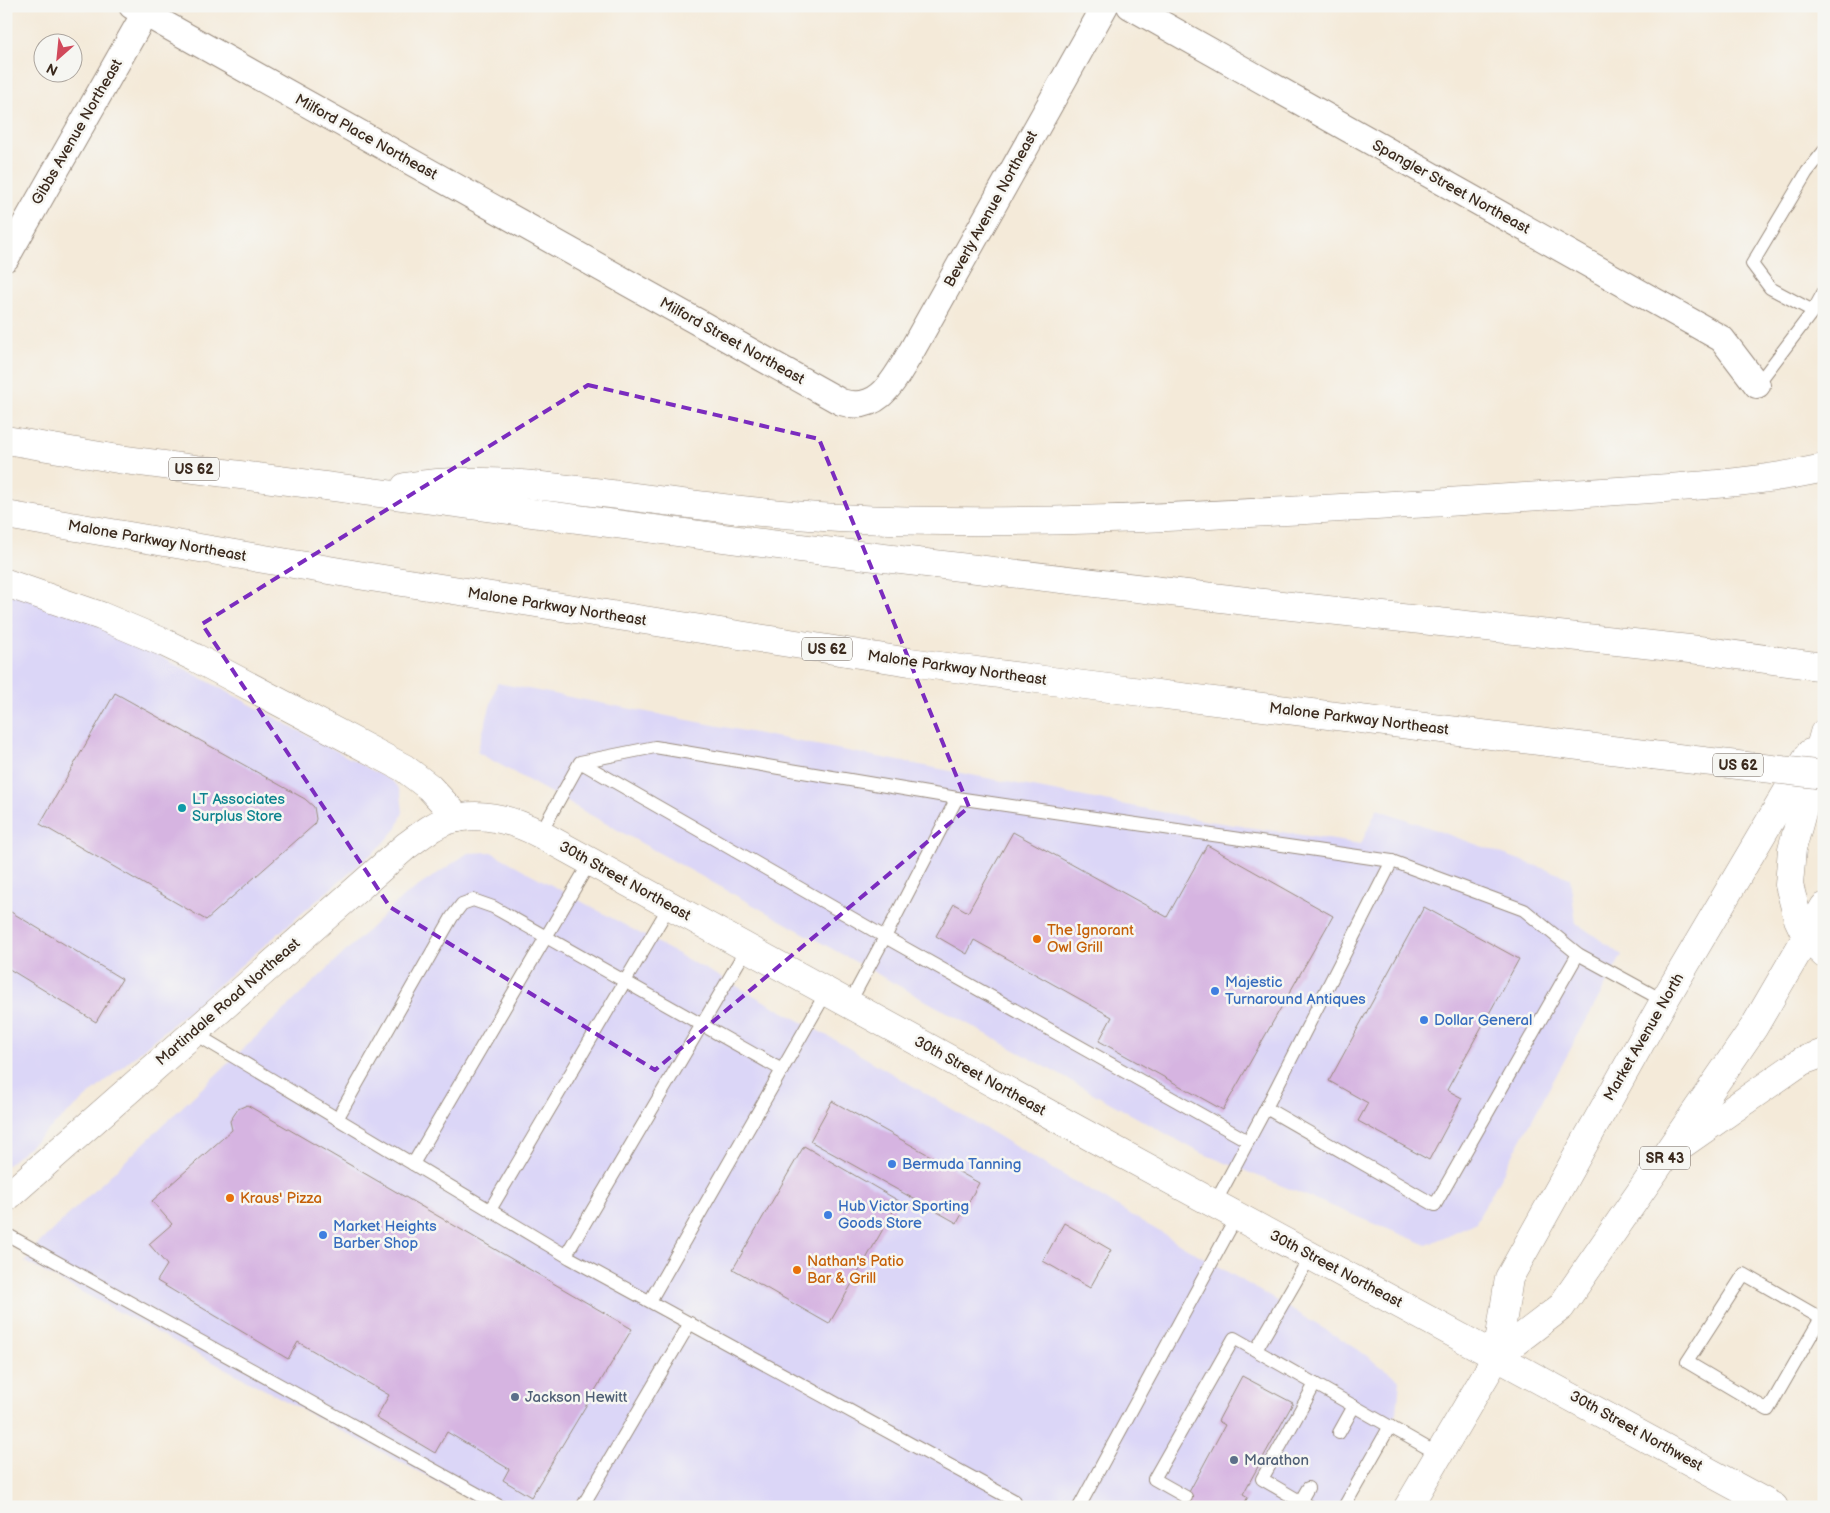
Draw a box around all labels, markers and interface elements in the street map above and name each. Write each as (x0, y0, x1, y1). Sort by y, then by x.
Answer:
north arrow (32, 32, 82, 82)
street label: Gibbs Avenue Northeast (28, 56, 126, 208)
street label: Milford Place Northeast (291, 90, 441, 184)
street label: Beverly Avenue Northeast (940, 127, 1042, 290)
street label: Spangler Street Northeast (1369, 136, 1534, 239)
street label: Milford Street Northeast (656, 293, 808, 389)
road number: US 62 (169, 458, 219, 480)
street label: Malone Parkway Northeast (66, 516, 248, 566)
street label: Malone Parkway Northeast (466, 583, 648, 631)
road number: US 62 (802, 638, 852, 661)
street label: Malone Parkway Northeast (866, 646, 1048, 690)
street label: Malone Parkway Northeast (1268, 699, 1450, 739)
road number: US 62 (1713, 754, 1763, 776)
place label: LT Associates Surplus Store (192, 790, 285, 826)
marker: LT Associates Surplus Store (176, 802, 188, 814)
street label: 30th Street Northeast (556, 837, 695, 925)
place label: The Ignorant Owl Grill (1047, 921, 1134, 957)
marker: The Ignorant Owl Grill (1031, 933, 1043, 945)
street label: Martindale Road Northeast (152, 934, 304, 1070)
street label: Market Avenue North (1600, 970, 1688, 1104)
place label: Majestic Turnaround Antiques (1225, 973, 1366, 1009)
marker: Majestic Turnaround Antiques (1209, 985, 1221, 997)
place label: Dollar General (1434, 1011, 1532, 1030)
marker: Dollar General (1418, 1014, 1430, 1026)
street label: 30th Street Northeast (911, 1032, 1050, 1120)
road number: SR 43 (1640, 1146, 1690, 1170)
place label: Bermuda Tanning (902, 1155, 1021, 1174)
marker: Bermuda Tanning (886, 1158, 898, 1170)
place label: Kraus' Pizza (240, 1189, 322, 1208)
marker: Kraus' Pizza (224, 1192, 236, 1204)
place label: Hub Victor Sporting Goods Store (838, 1197, 969, 1233)
marker: Hub Victor Sporting Goods Store (822, 1209, 834, 1221)
place label: Market Heights Barber Shop (333, 1217, 437, 1253)
street label: 30th Street Northeast (1266, 1226, 1406, 1312)
marker: Market Heights Barber Shop (317, 1229, 329, 1241)
place label: Nathan's Patio Bar & Grill (807, 1252, 904, 1288)
marker: Nathan's Patio Bar & Grill (791, 1264, 803, 1276)
street label: 30th Street Northwest (1566, 1387, 1706, 1476)
place label: Jackson Hewitt (525, 1388, 628, 1407)
marker: Jackson Hewitt (509, 1391, 521, 1403)
place label: Marathon (1244, 1451, 1309, 1470)
marker: Marathon (1228, 1454, 1240, 1466)

